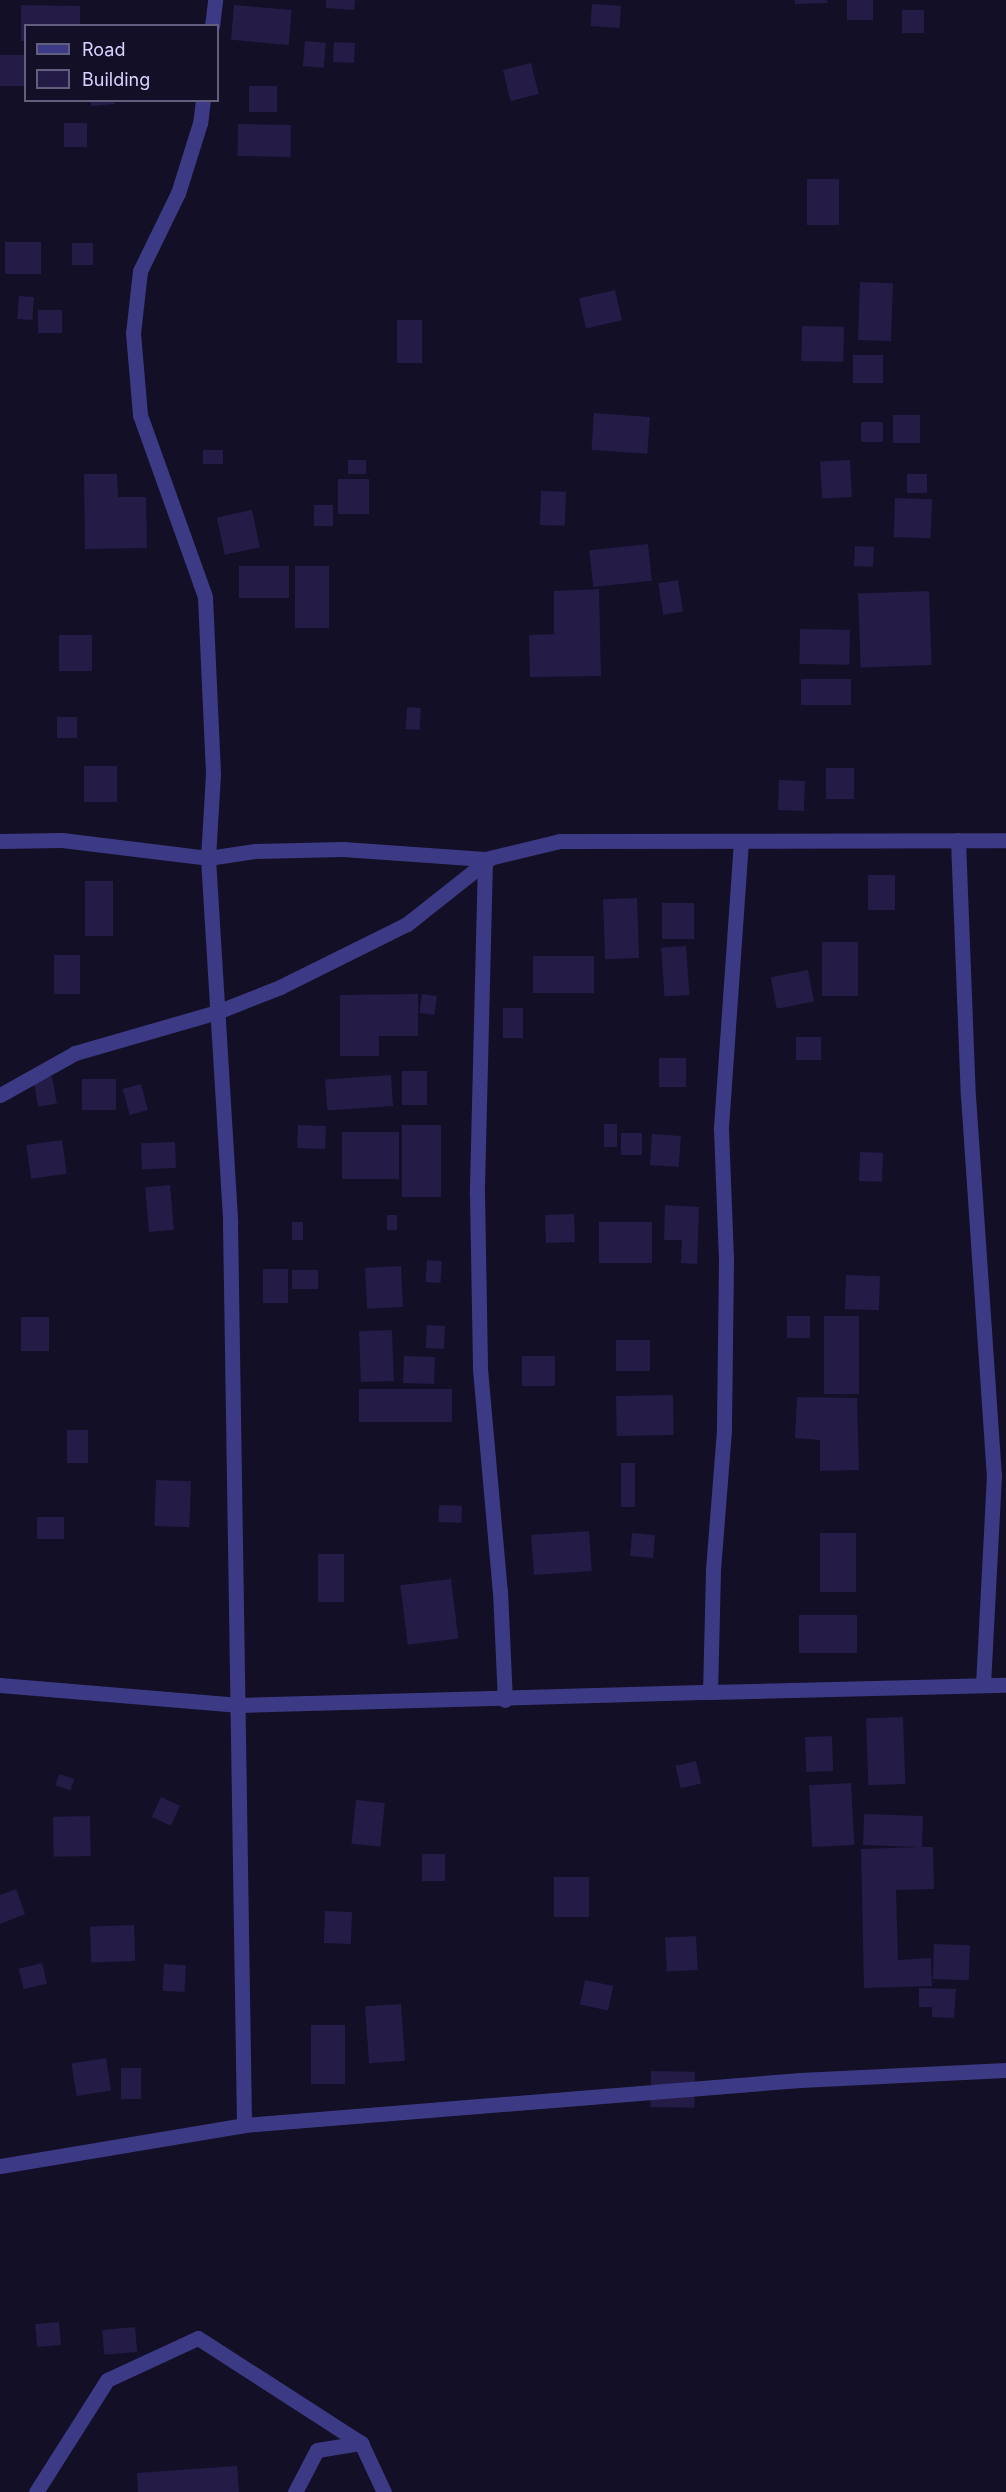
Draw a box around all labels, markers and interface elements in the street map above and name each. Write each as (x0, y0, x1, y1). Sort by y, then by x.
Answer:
legend (24, 24, 219, 102)
text: Road (82, 39, 125, 60)
text: Building (82, 69, 150, 90)

